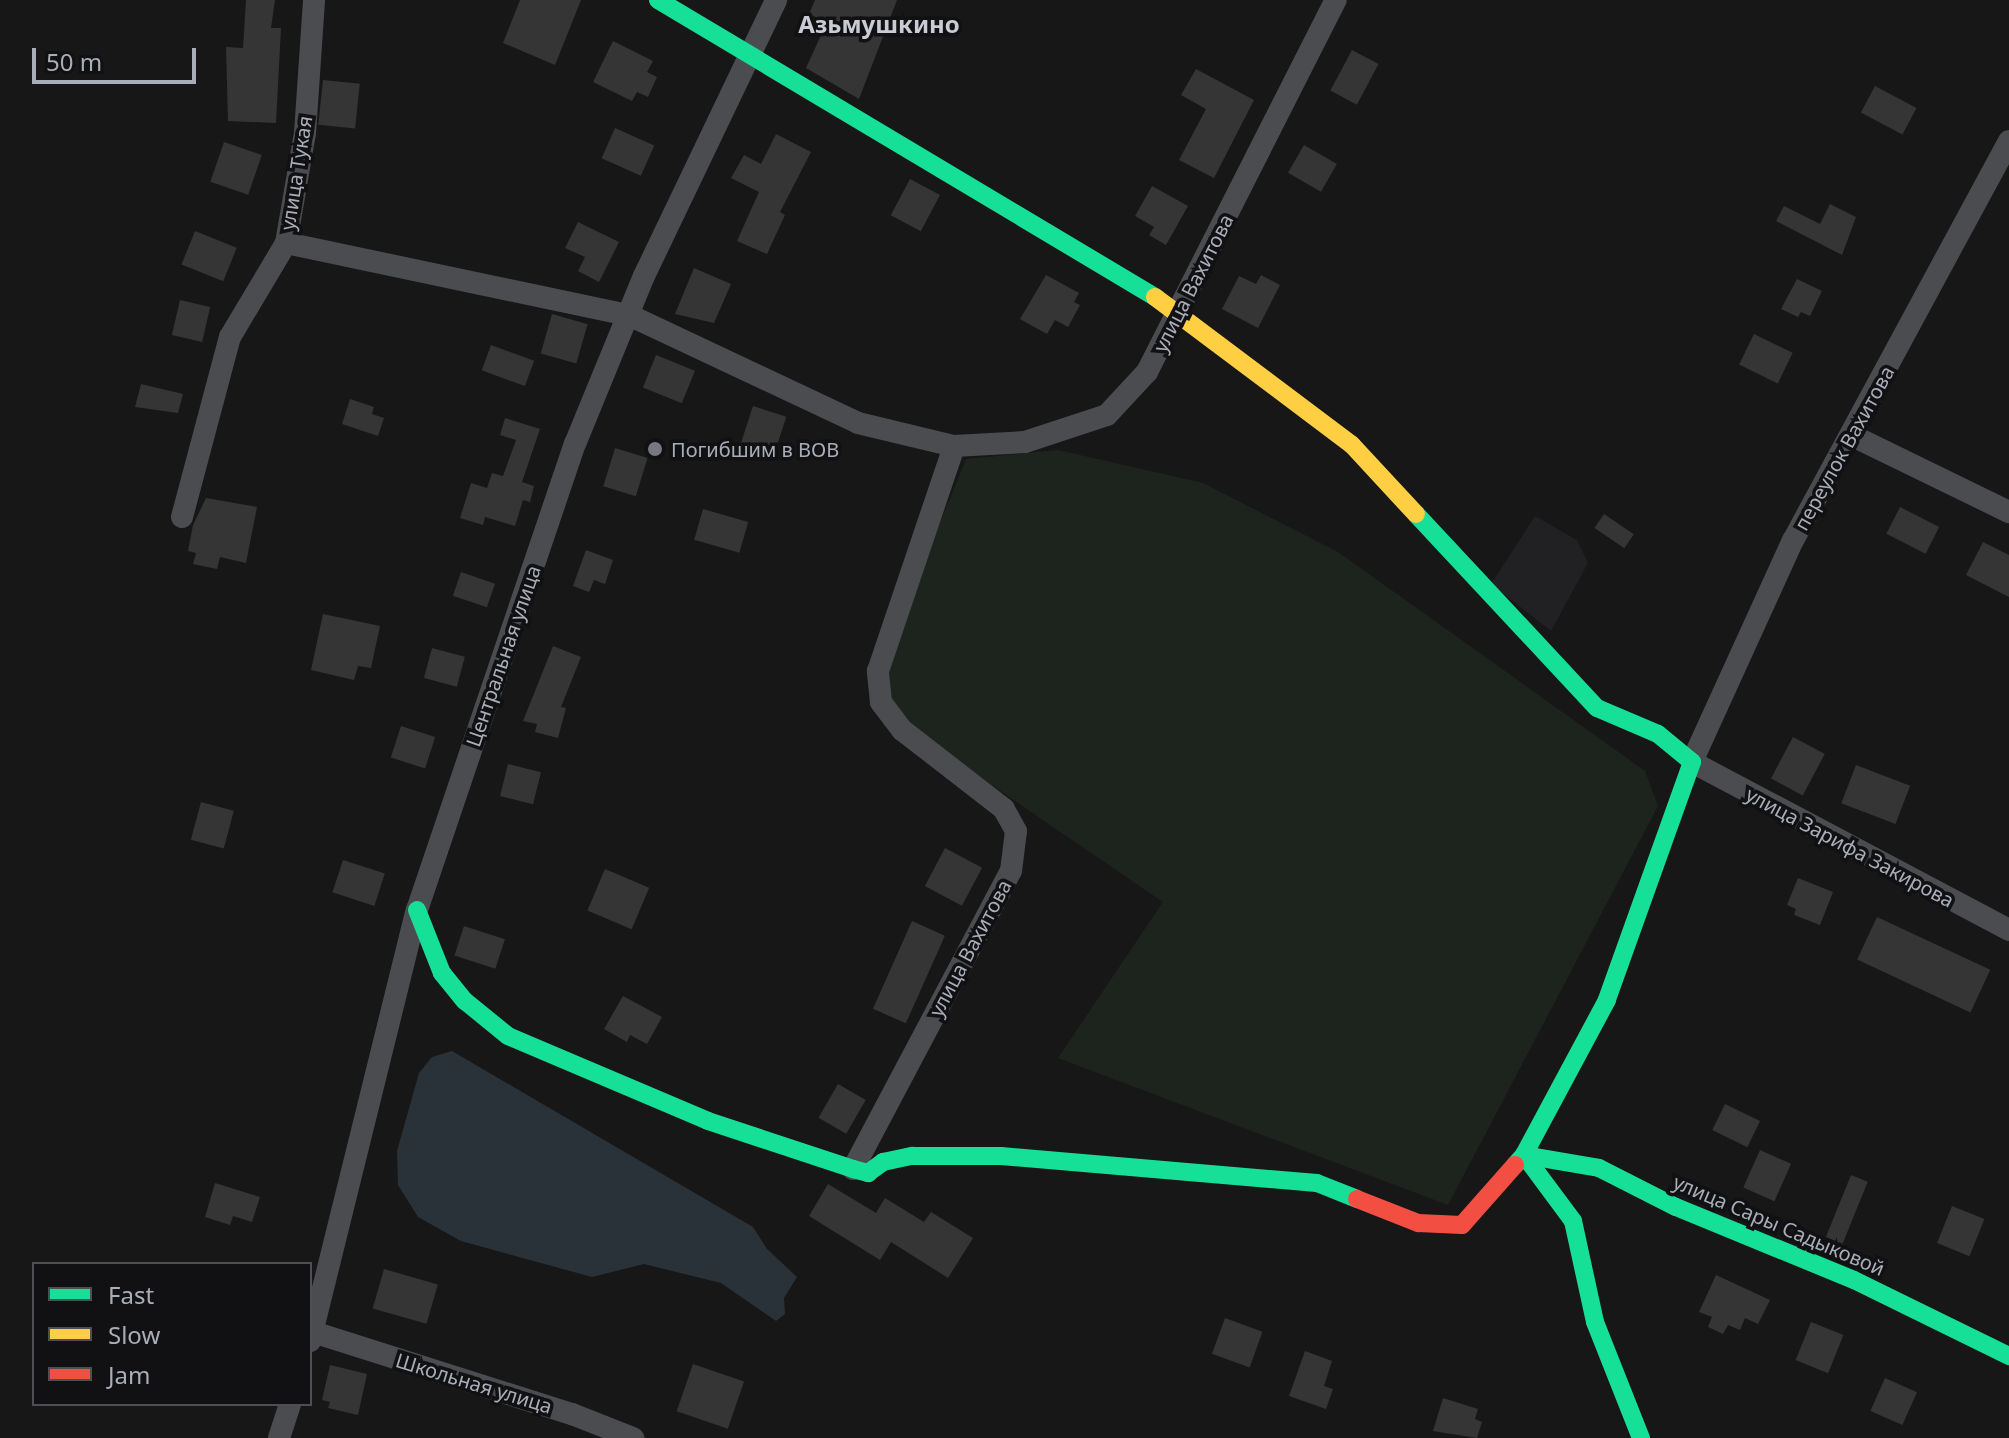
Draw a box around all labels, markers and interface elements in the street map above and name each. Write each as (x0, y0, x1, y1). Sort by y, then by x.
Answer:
district label: Азьмушкино (798, 10, 960, 38)
scale bar (36, 32, 200, 82)
text: 50 m (46, 45, 102, 78)
street label: улица Тукая (275, 114, 317, 232)
street label: улица Вахитова (1148, 210, 1238, 356)
street label: переулок Вахитова (1789, 362, 1899, 534)
place label: Погибшим в ВОВ (671, 437, 839, 461)
marker: Погибшим в ВОВ (646, 440, 664, 458)
street label: Центральная улица (461, 562, 545, 750)
street label: улица Зарифа Закирова (1742, 782, 1958, 912)
street label: улица Вахитова (924, 875, 1016, 1021)
street label: улица Сары Садыковой (1670, 1170, 1888, 1280)
legend (32, 1262, 312, 1406)
text: Fast (108, 1278, 154, 1311)
text: Slow (108, 1318, 160, 1351)
street label: Школьная улица (393, 1348, 555, 1418)
text: Jam (108, 1358, 150, 1391)

